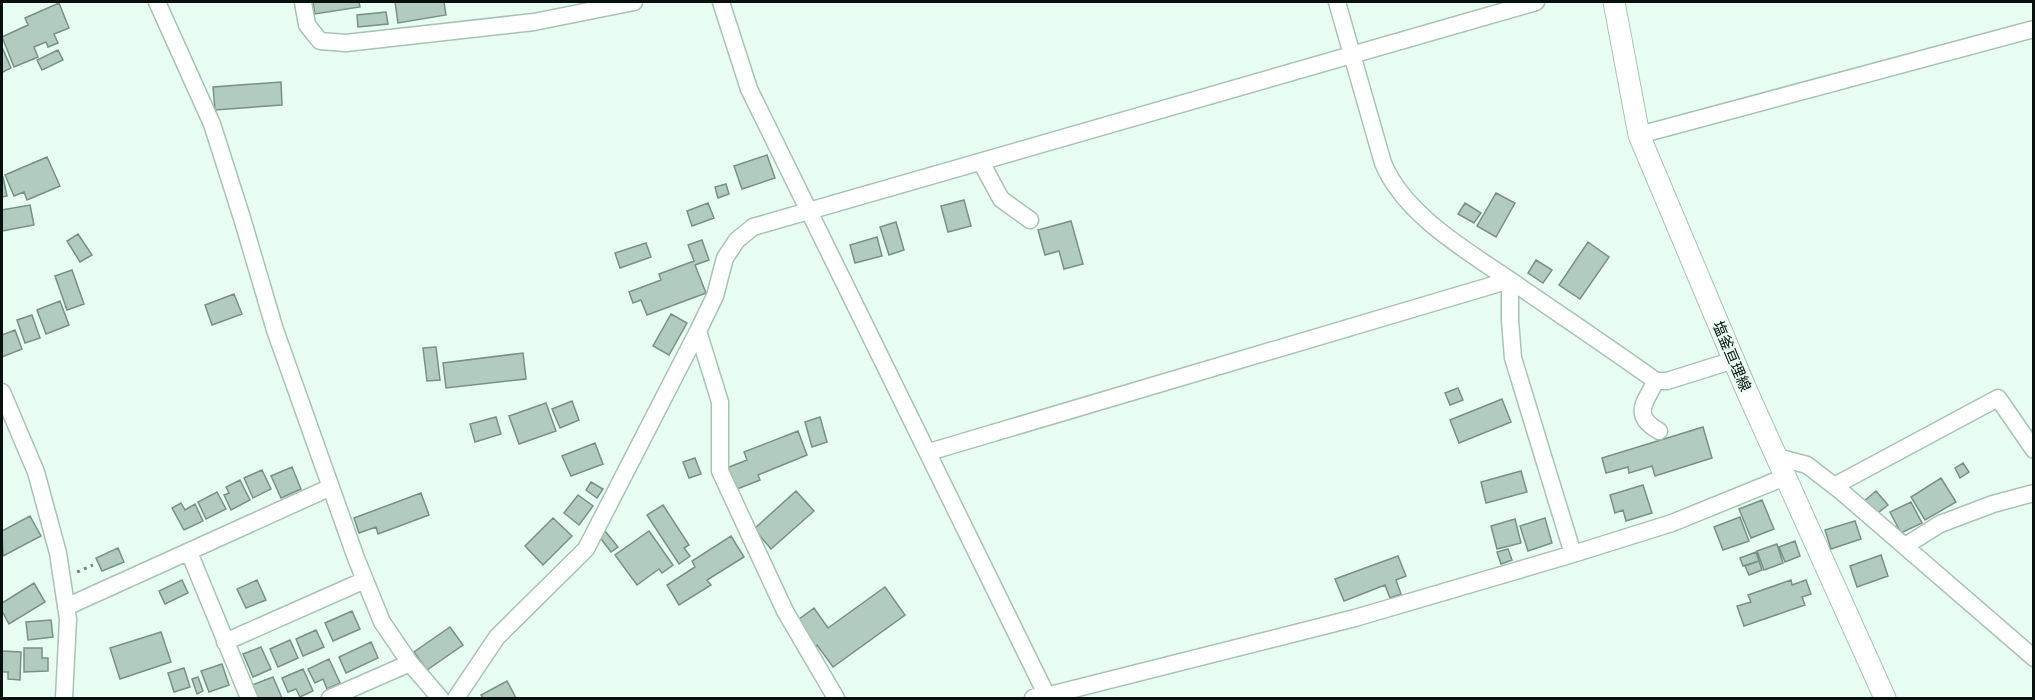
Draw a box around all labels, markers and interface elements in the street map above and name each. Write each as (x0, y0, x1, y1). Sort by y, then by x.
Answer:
street label: 塩釜亘理線 (1709, 318, 1755, 394)

